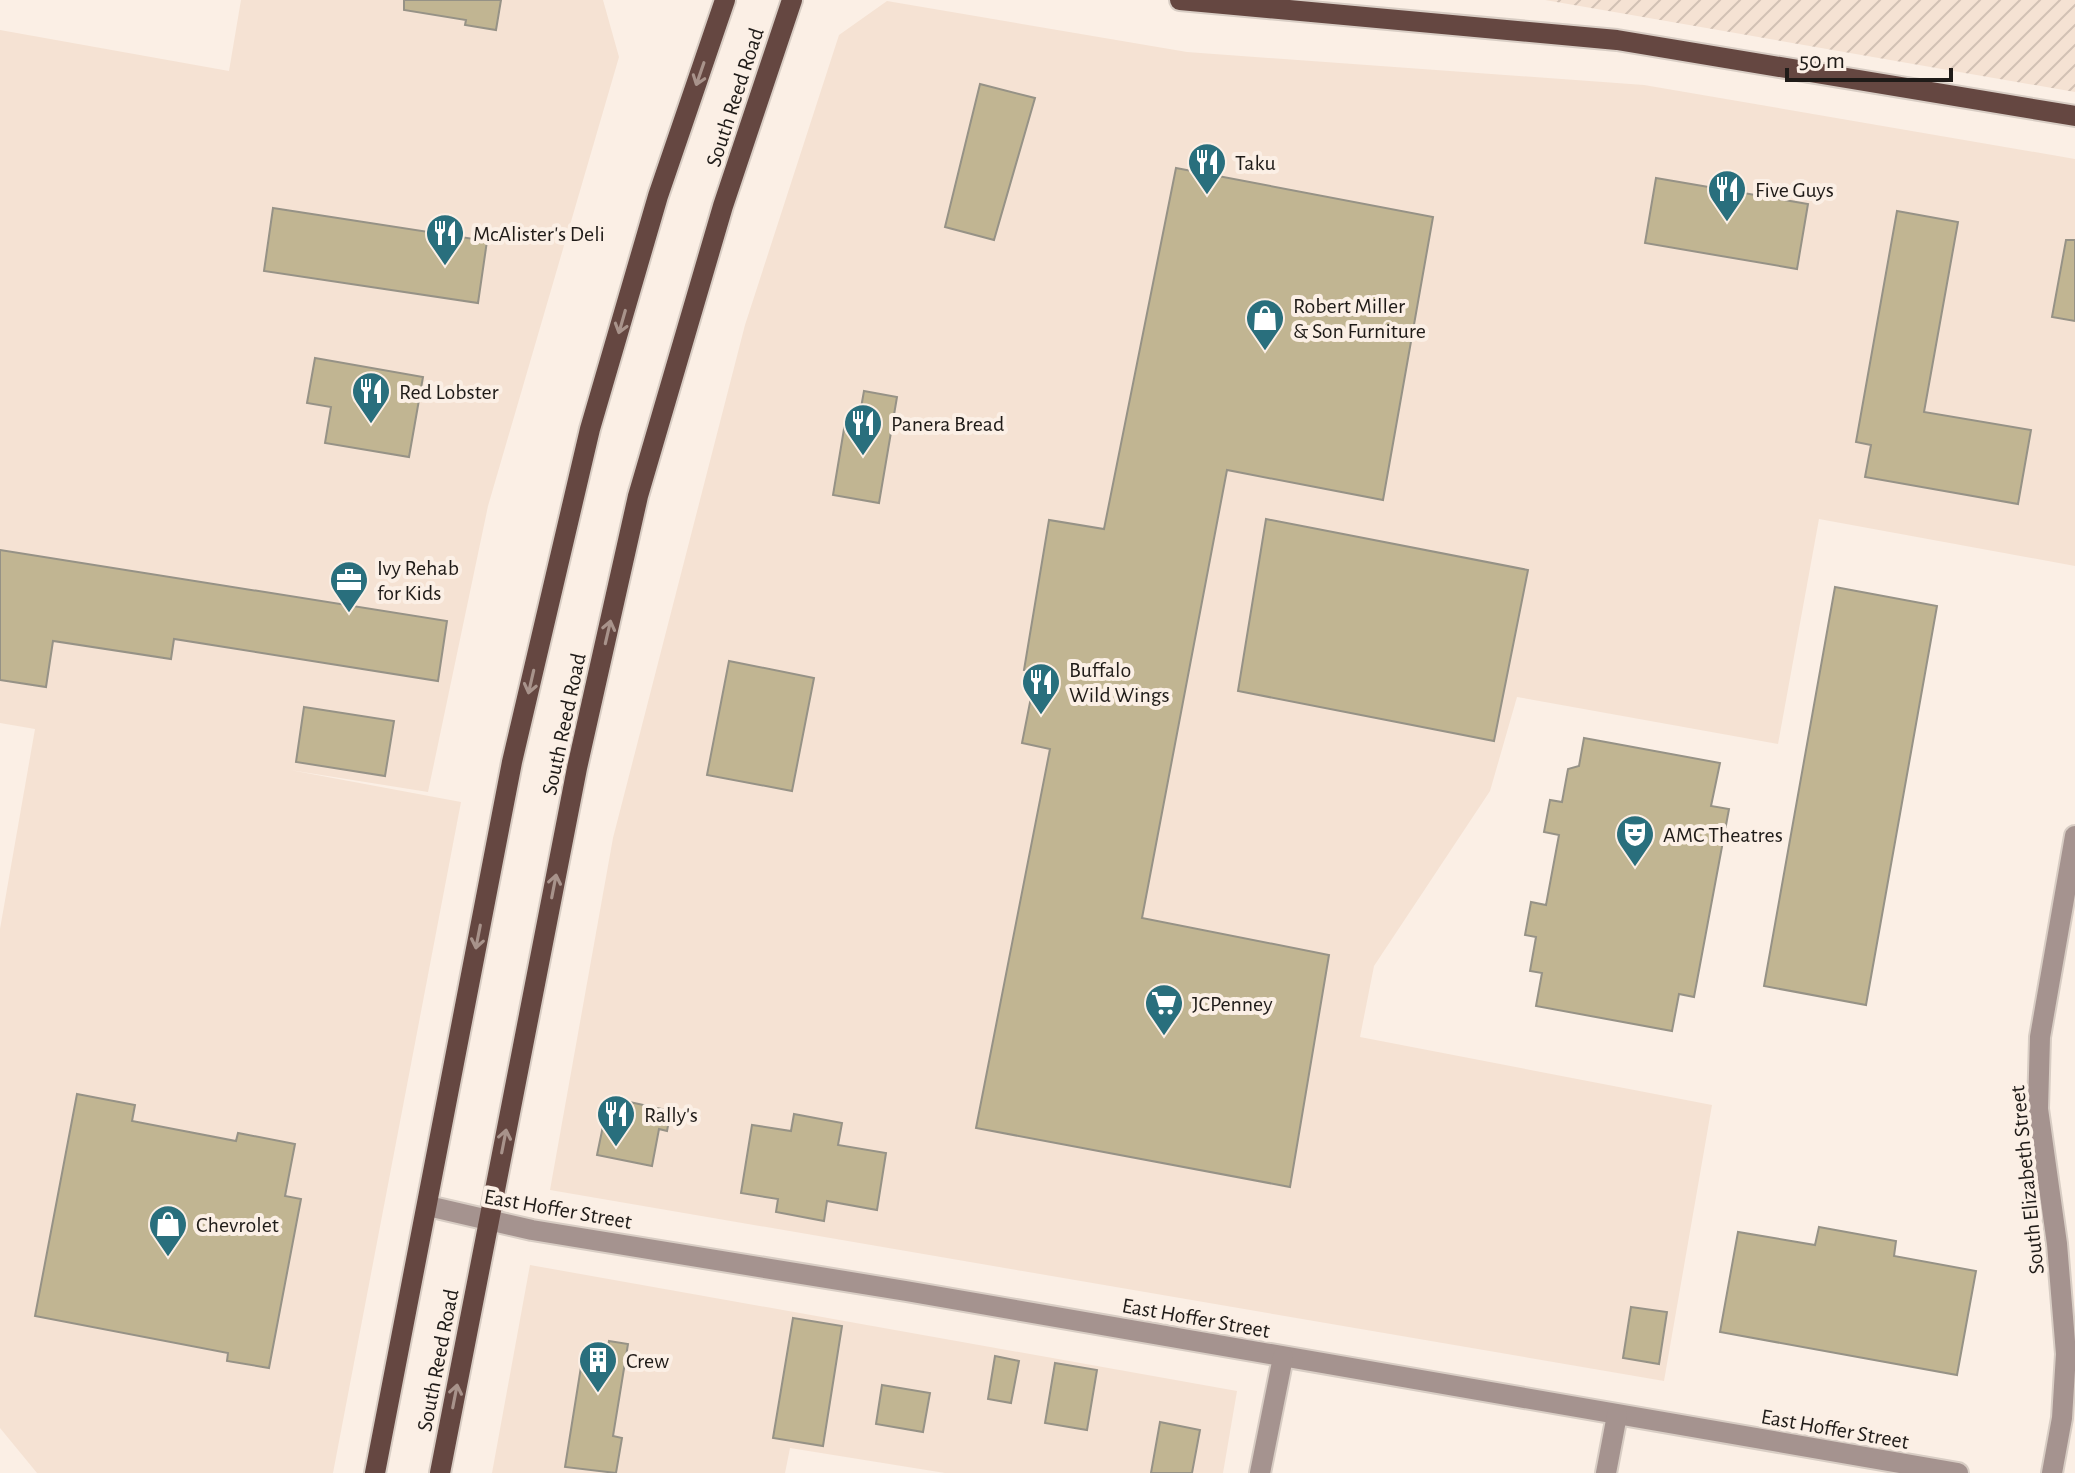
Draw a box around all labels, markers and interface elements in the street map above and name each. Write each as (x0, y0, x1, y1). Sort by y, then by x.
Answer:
street label: South Reed Road (702, 25, 768, 169)
scale bar (1787, 32, 1951, 82)
text: 50 m (1799, 49, 1845, 73)
one-way arrow (691, 61, 706, 86)
restaurant icon: Taku (1186, 141, 1228, 196)
place label: Taku (1235, 152, 1276, 174)
restaurant icon: Five Guys (1706, 168, 1748, 223)
place label: Five Guys (1755, 179, 1834, 201)
restaurant icon: McAlister's Deli (424, 212, 466, 267)
place label: McAlister's Deli (473, 223, 605, 245)
place label: Robert Miller & Son Furniture (1293, 295, 1426, 342)
shop icon: Robert Miller & Son Furniture (1244, 297, 1286, 352)
one-way arrow (614, 308, 629, 334)
restaurant icon: Red Lobster (350, 370, 392, 425)
place label: Red Lobster (399, 381, 499, 403)
restaurant icon: Panera Bread (842, 402, 884, 457)
place label: Panera Bread (891, 413, 1004, 435)
place label: Ivy Rehab for Kids (377, 557, 459, 604)
office icon: Ivy Rehab for Kids (328, 559, 370, 614)
one-way arrow (601, 619, 616, 645)
street label: South Reed Road (538, 651, 590, 797)
place label: Buffalo Wild Wings (1069, 659, 1170, 706)
restaurant icon: Buffalo Wild Wings (1020, 661, 1062, 716)
one-way arrow (523, 669, 538, 695)
theatre icon: AMC Theatres (1614, 813, 1656, 868)
place label: AMC Theatres (1663, 824, 1783, 846)
one-way arrow (547, 874, 562, 899)
one-way arrow (470, 924, 485, 949)
supermarket icon: JCPenney (1143, 982, 1185, 1037)
place label: JCPenney (1192, 993, 1273, 1015)
street label: South Elizabeth Street (2006, 1084, 2048, 1276)
restaurant icon: Rally's (595, 1093, 637, 1148)
place label: Rally's (644, 1104, 698, 1126)
one-way arrow (497, 1129, 512, 1154)
street label: East Hoffer Street (482, 1185, 633, 1233)
shop icon: Chevrolet (147, 1203, 189, 1258)
place label: Chevrolet (196, 1214, 279, 1236)
street label: South Reed Road (413, 1287, 463, 1433)
street label: East Hoffer Street (1120, 1294, 1271, 1342)
building icon: Crew (577, 1339, 619, 1394)
place label: Crew (626, 1350, 669, 1372)
one-way arrow (448, 1384, 463, 1410)
street label: East Hoffer Street (1759, 1405, 1910, 1453)

